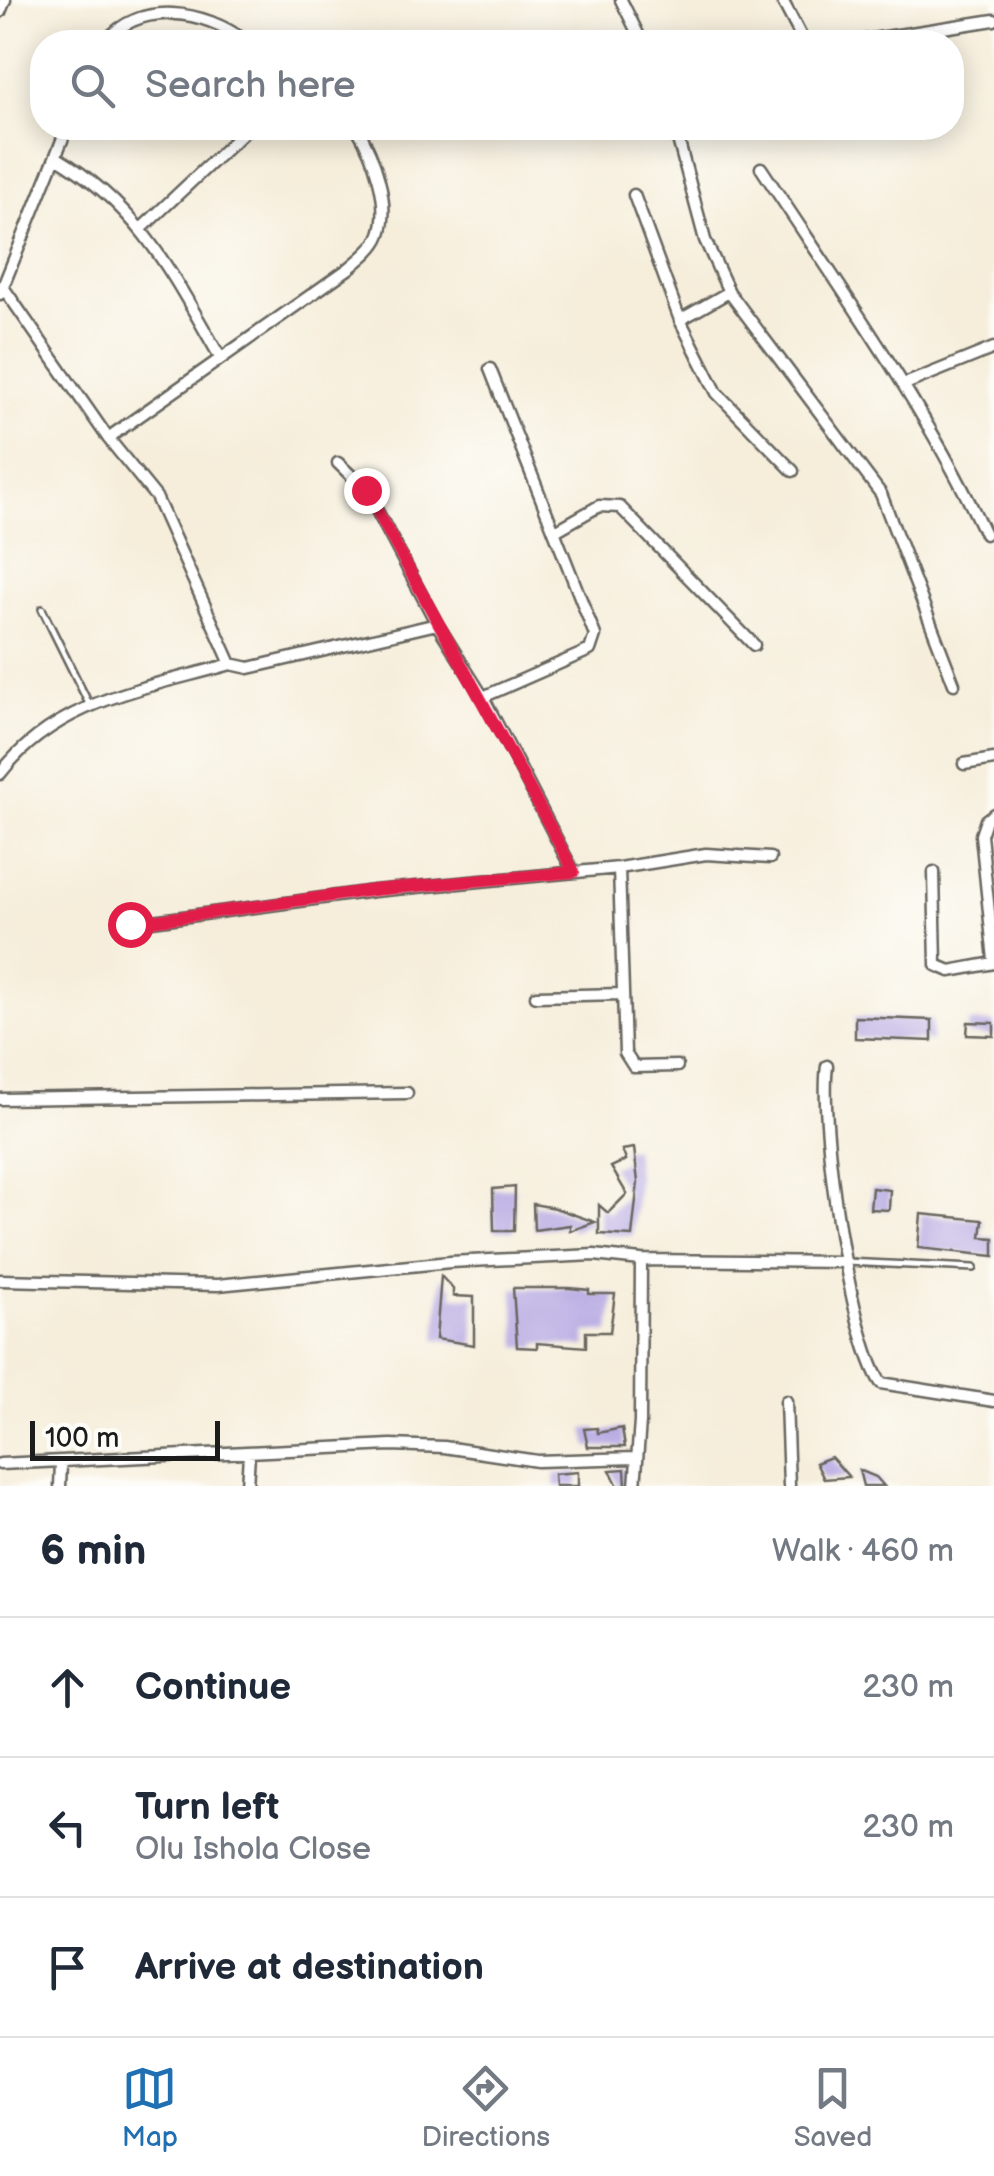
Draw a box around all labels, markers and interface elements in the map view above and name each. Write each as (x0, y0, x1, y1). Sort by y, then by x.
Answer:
search box (30, 30, 964, 140)
icon: search (65, 58, 120, 113)
text: Search here (145, 63, 356, 108)
route end (344, 468, 390, 514)
route start (108, 902, 154, 948)
scale bar (30, 1416, 220, 1460)
text: 100 m (45, 1422, 119, 1455)
text: 6 min (40, 1526, 146, 1577)
text: Walk · 460 m (772, 1532, 954, 1571)
icon: ahead (40, 1660, 95, 1715)
text: Continue (135, 1665, 291, 1710)
text: 230 m (862, 1668, 954, 1707)
text: Turn left (135, 1785, 279, 1830)
icon: left (40, 1800, 95, 1855)
text: 230 m (862, 1808, 954, 1847)
text: Olu Ishola Close (135, 1830, 371, 1869)
icon: arrive (40, 1940, 95, 1995)
text: Arrive at destination (135, 1945, 484, 1990)
tab: Map (122, 2061, 178, 2154)
tab: Directions (421, 2061, 550, 2154)
tab: Saved (794, 2061, 872, 2154)

